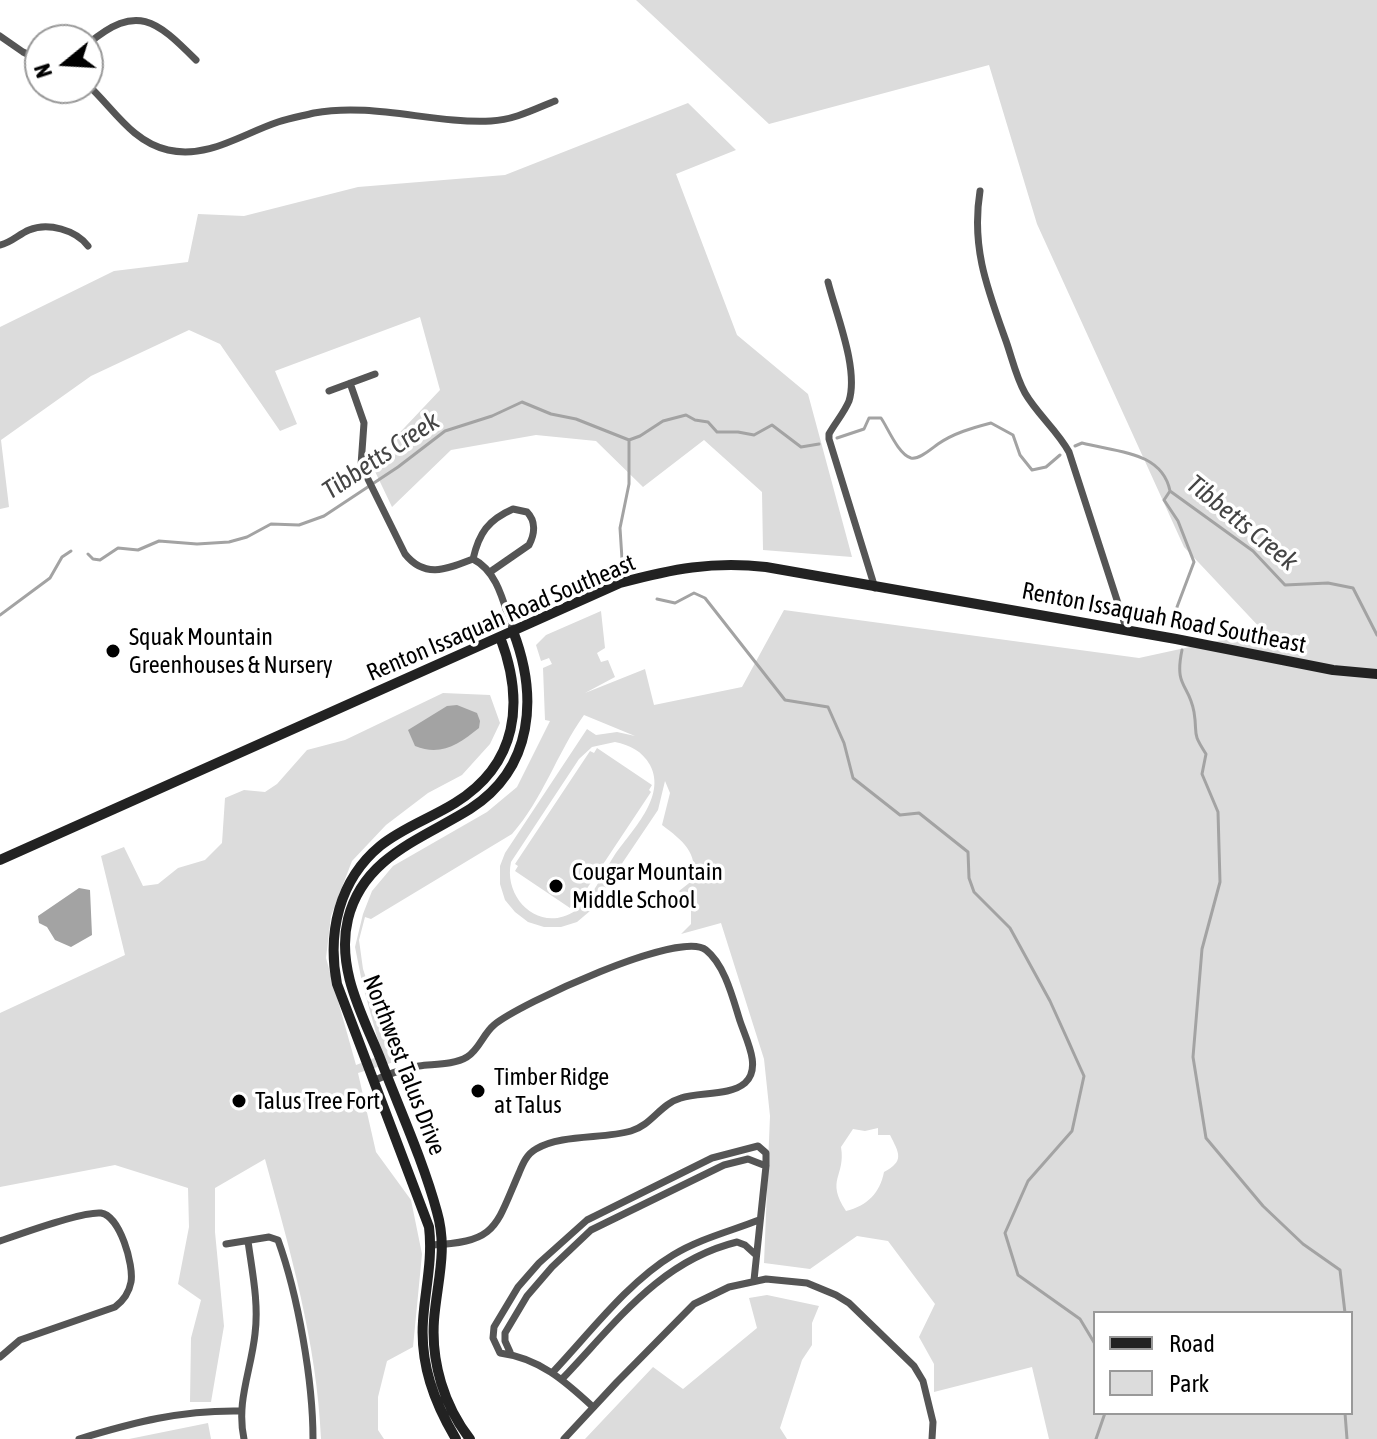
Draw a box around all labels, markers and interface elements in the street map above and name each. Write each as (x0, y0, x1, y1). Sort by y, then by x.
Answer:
north arrow (24, 24, 104, 104)
text: N (29, 61, 57, 81)
water label: Tibbetts Creek (317, 406, 445, 506)
water label: Tibbetts Creek (1180, 469, 1304, 577)
street label: Renton Issaquah Road Southeast (362, 548, 640, 688)
street label: Renton Issaquah Road Southeast (1020, 576, 1308, 660)
place label: Squak Mountain Greenhouses & Nursery (129, 623, 333, 679)
marker: Squak Mountain Greenhouses & Nursery (104, 642, 122, 660)
place label: Cougar Mountain Middle School (572, 858, 723, 914)
marker: Cougar Mountain Middle School (547, 877, 565, 895)
street label: Northwest Talus Drive (356, 971, 452, 1159)
place label: Timber Ridge at Talus (494, 1063, 609, 1119)
marker: Timber Ridge at Talus (469, 1082, 487, 1100)
place label: Talus Tree Fort (255, 1087, 380, 1115)
marker: Talus Tree Fort (230, 1092, 248, 1110)
legend (1093, 1311, 1353, 1415)
text: Road (1169, 1330, 1215, 1357)
text: Park (1169, 1370, 1209, 1397)

